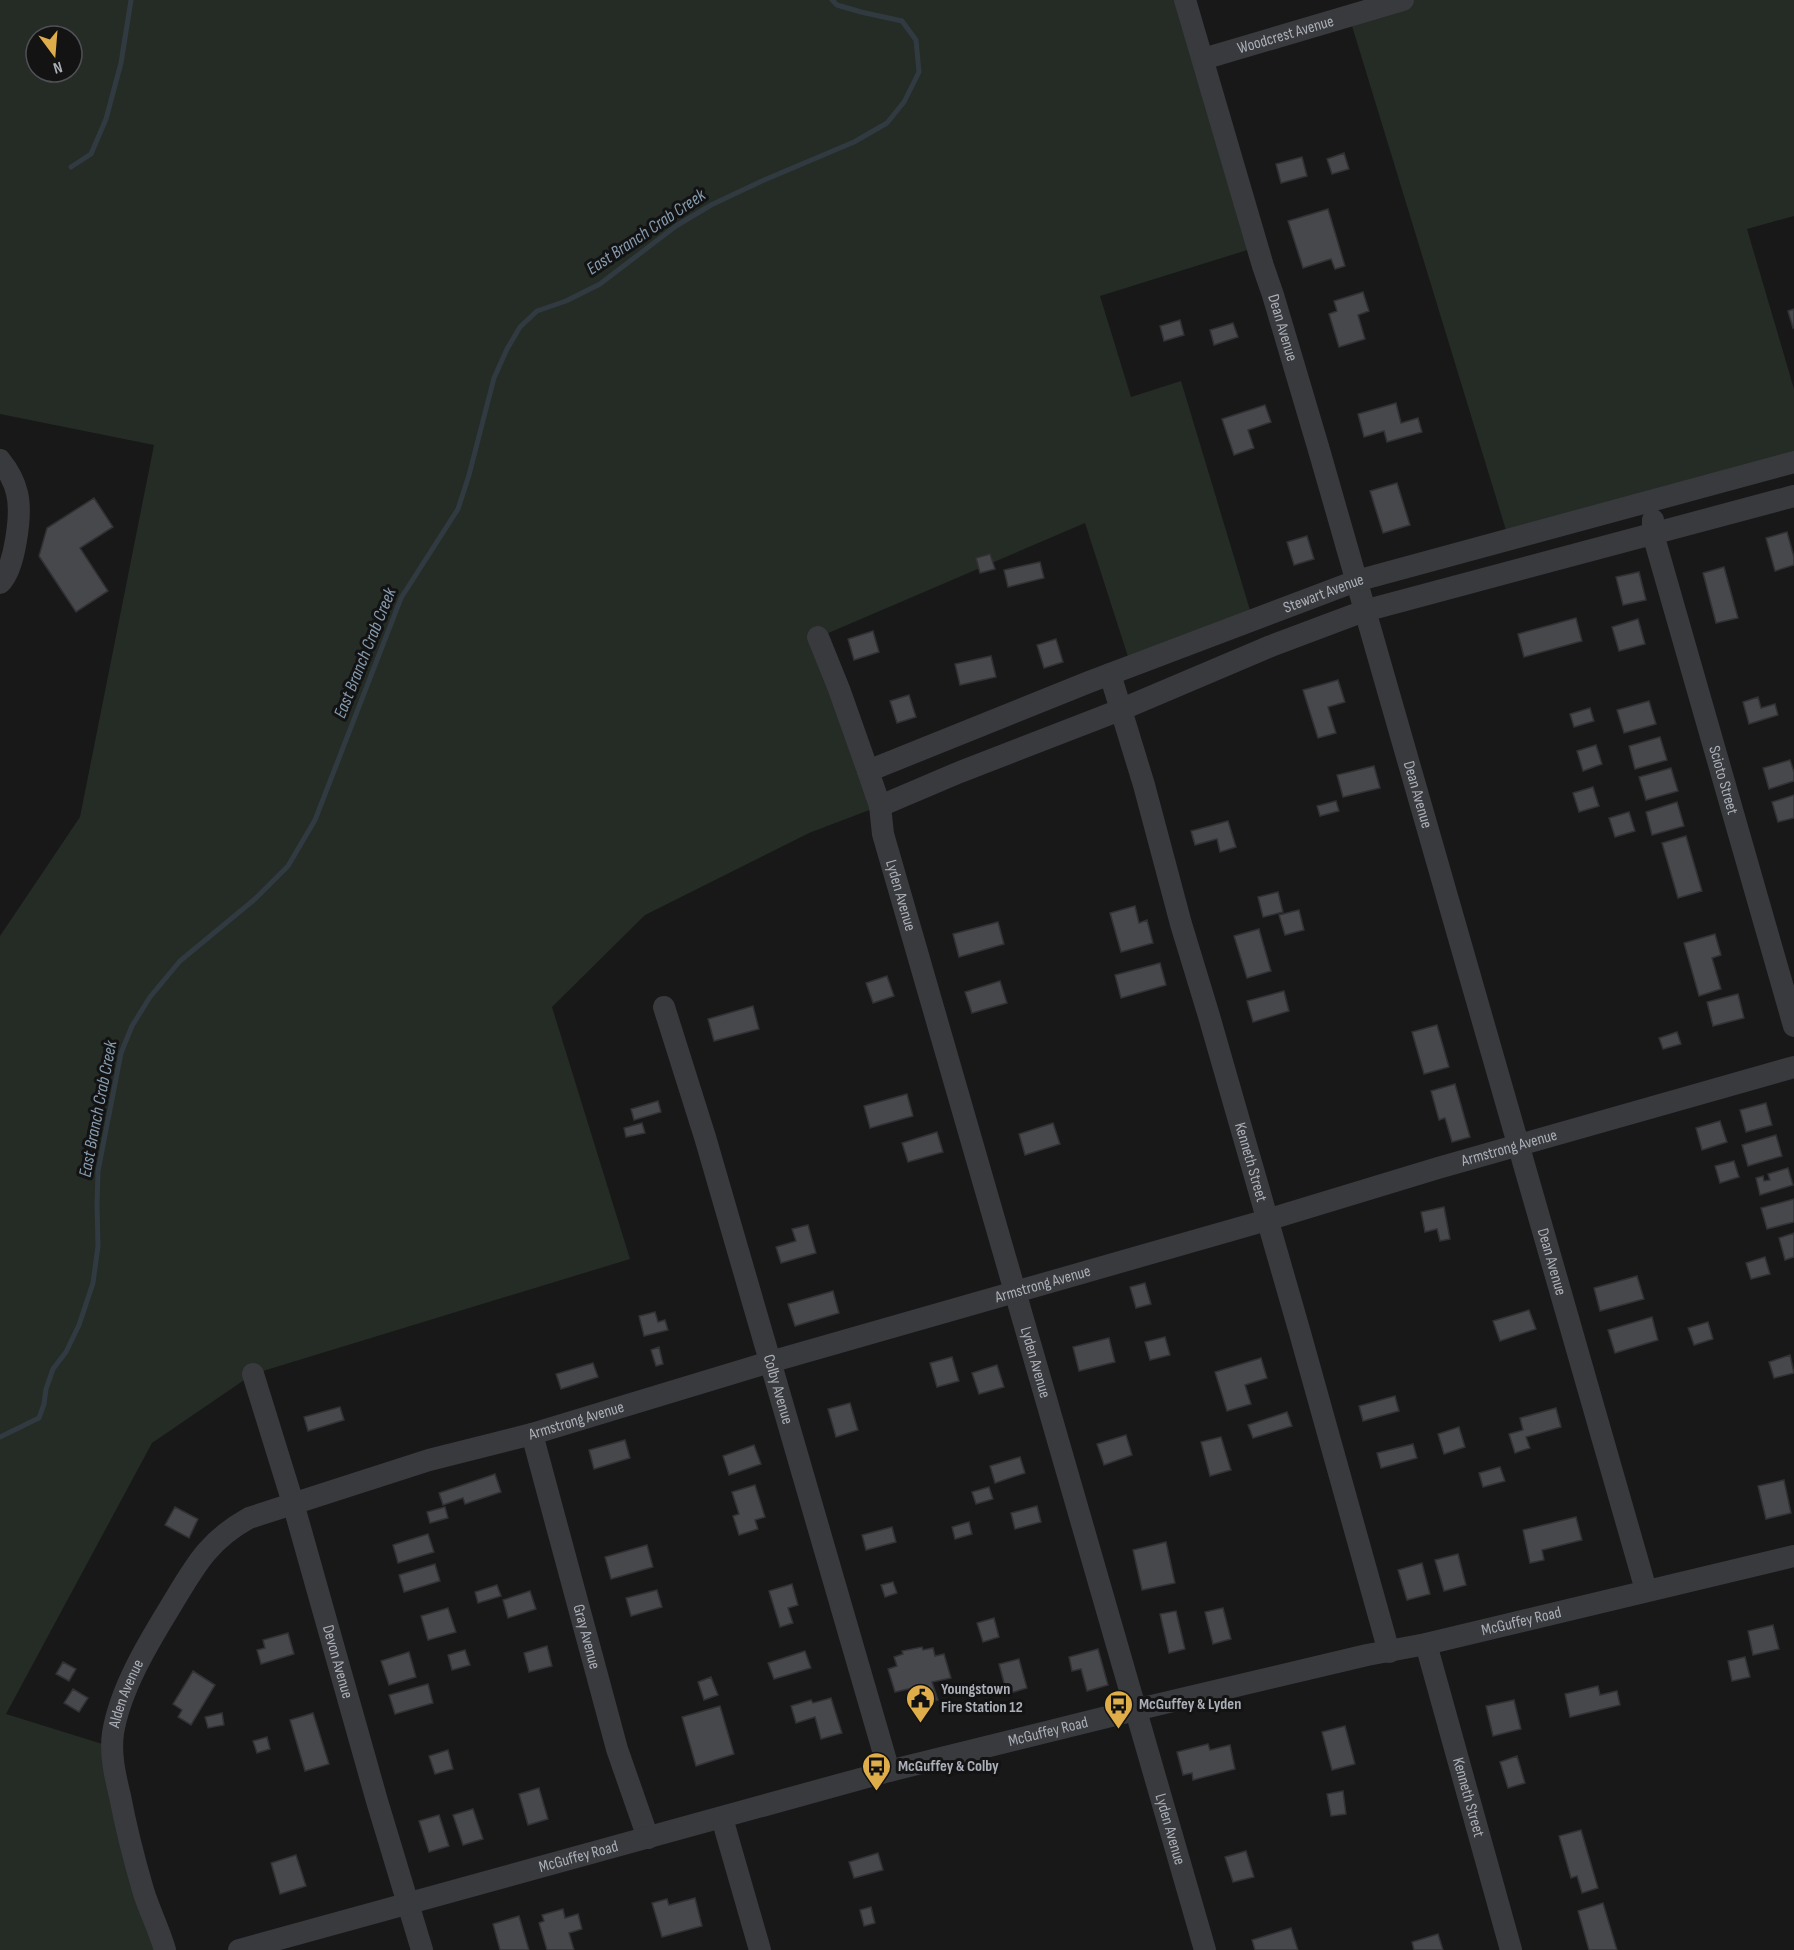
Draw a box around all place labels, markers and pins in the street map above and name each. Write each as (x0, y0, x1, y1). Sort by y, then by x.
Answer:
place label: Youngstown Fire Station 12 (941, 1680, 1023, 1717)
public building icon: Youngstown Fire Station 12 (904, 1682, 936, 1724)
bus stop icon: McGuffey & Lyden (1102, 1688, 1134, 1730)
place label: McGuffey & Lyden (1139, 1695, 1241, 1714)
bus stop icon: McGuffey & Colby (861, 1750, 893, 1792)
place label: McGuffey & Colby (898, 1757, 999, 1776)

